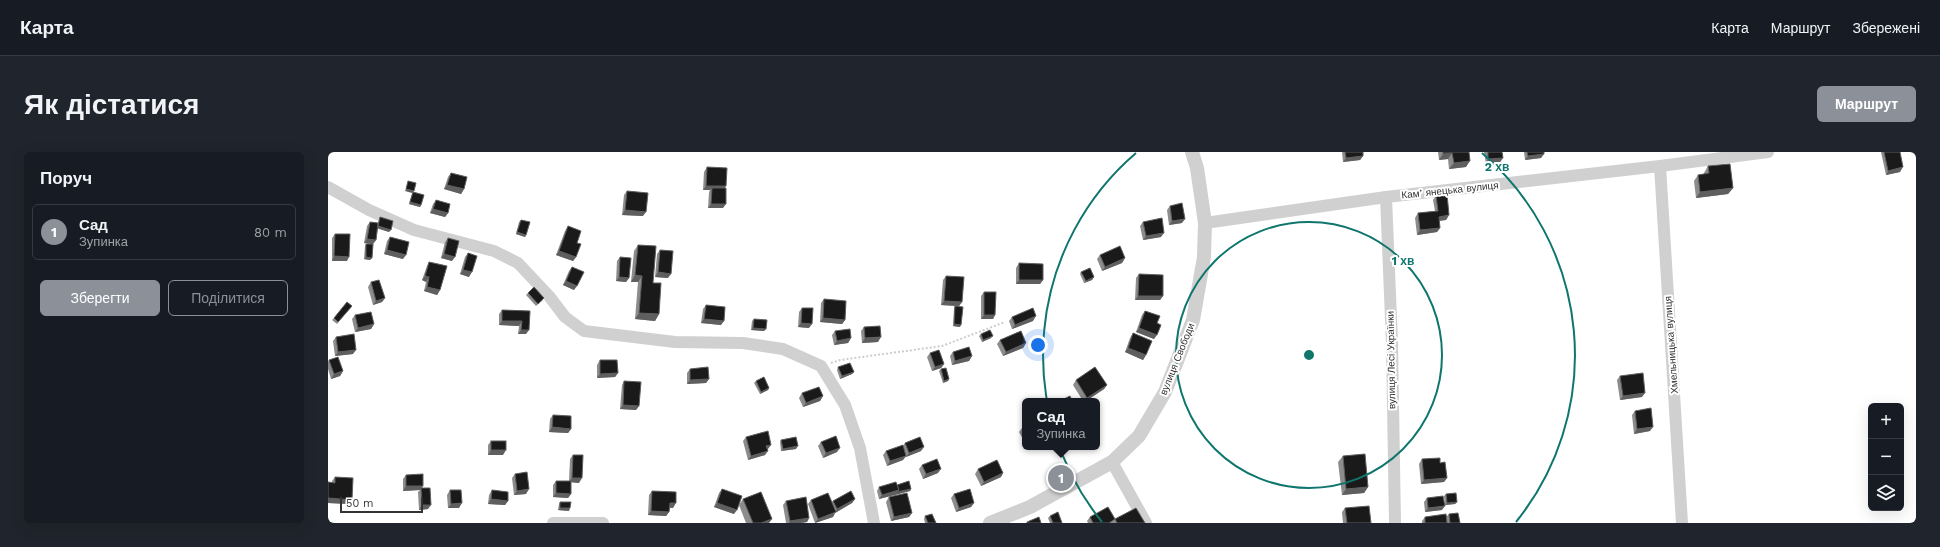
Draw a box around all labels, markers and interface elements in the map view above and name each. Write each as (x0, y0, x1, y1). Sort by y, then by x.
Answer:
text: Карта (20, 16, 74, 39)
text: Карта (1711, 20, 1749, 36)
text: Маршрут (1771, 20, 1830, 36)
text: Збережені (1852, 20, 1920, 36)
button: Маршрут (1817, 86, 1916, 122)
text: Як дістатися (24, 88, 199, 121)
text: 2 хв (1485, 160, 1509, 174)
text: Поруч (40, 168, 92, 188)
street label: Камʼянецька вулиця (1401, 179, 1499, 201)
text: Сад (79, 216, 108, 234)
text: 1 (51, 225, 57, 240)
text: 80 m (254, 225, 287, 240)
text: Зупинка (79, 234, 128, 249)
text: 1 хв (1392, 254, 1414, 268)
button: Зберегти (40, 280, 160, 316)
button: Поділитися (168, 280, 288, 316)
street label: Хмельницька вулиця (1662, 296, 1680, 394)
street label: вулиця Лесі Українки (1385, 311, 1397, 409)
street label: вулиця Свободи (1158, 322, 1196, 396)
your location (1028, 335, 1048, 355)
centre of rings (1302, 348, 1316, 362)
popup (1022, 398, 1100, 450)
map controls (1868, 403, 1904, 511)
button: + (1868, 403, 1904, 439)
text: Сад (1036, 408, 1065, 426)
text: Зупинка (1036, 426, 1086, 441)
button: − (1868, 439, 1904, 475)
pin: 1 (1048, 463, 1074, 493)
button: layers (1868, 475, 1904, 511)
scale bar (340, 495, 423, 514)
text: 50 m (346, 497, 373, 510)

